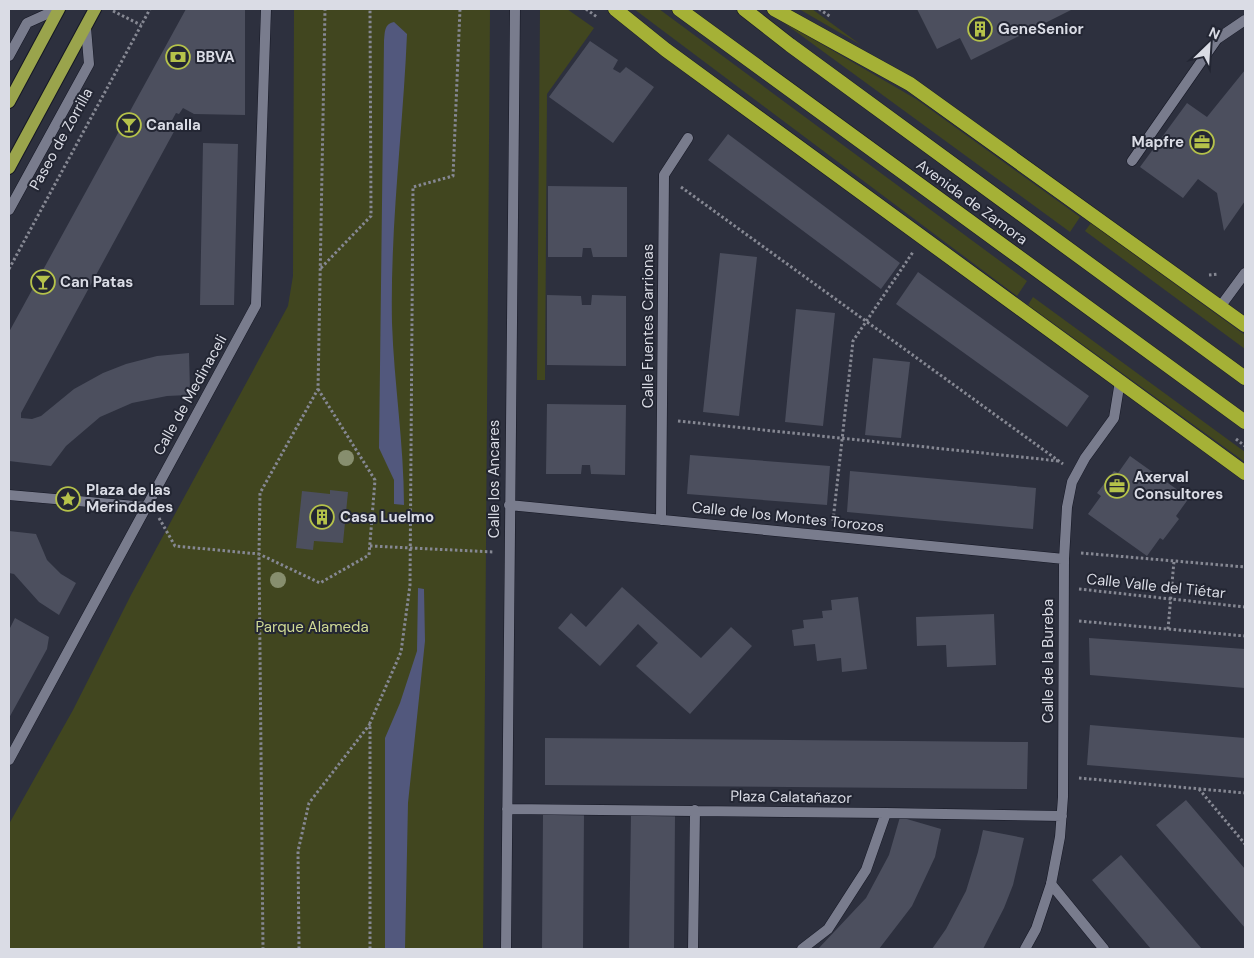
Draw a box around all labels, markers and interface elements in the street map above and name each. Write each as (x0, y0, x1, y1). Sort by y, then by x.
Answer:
building icon: GeneSenior (967, 16, 993, 42)
place label: GeneSenior (998, 19, 1084, 39)
north arrow (1184, 20, 1234, 70)
text: N (1206, 23, 1223, 44)
bank icon: BBVA (165, 44, 191, 70)
place label: BBVA (196, 47, 235, 67)
street label: Paseo de Zorrilla (25, 84, 97, 194)
bar icon: Canalla (116, 112, 142, 138)
place label: Canalla (146, 115, 201, 135)
office icon: Mapfre (1189, 129, 1215, 155)
place label: Mapfre (1131, 132, 1184, 152)
street label: Avenida de Zamora (912, 155, 1032, 249)
street label: Calle Fuentes Carrionas (638, 244, 658, 408)
bar icon: Can Patas (30, 269, 56, 295)
place label: Can Patas (60, 272, 133, 292)
street label: Calle de Medinaceli (149, 331, 231, 459)
street label: Calle los Ancares (484, 420, 504, 538)
place label: Axerval Consultores (1134, 467, 1223, 504)
office icon: Axerval Consultores (1104, 473, 1130, 499)
place label: Plaza de las Merindades (86, 480, 173, 517)
place icon: Plaza de las Merindades (55, 486, 81, 512)
street label: Calle de los Montes Torozos (691, 497, 885, 537)
building icon: Casa Luelmo (309, 504, 335, 530)
place label: Casa Luelmo (340, 507, 434, 527)
street label: Calle Valle del Tiétar (1085, 569, 1227, 603)
street label: Calle de la Bureba (1038, 599, 1058, 723)
park label: Parque Alameda (255, 617, 369, 637)
street label: Plaza Calatañazor (730, 786, 852, 808)

